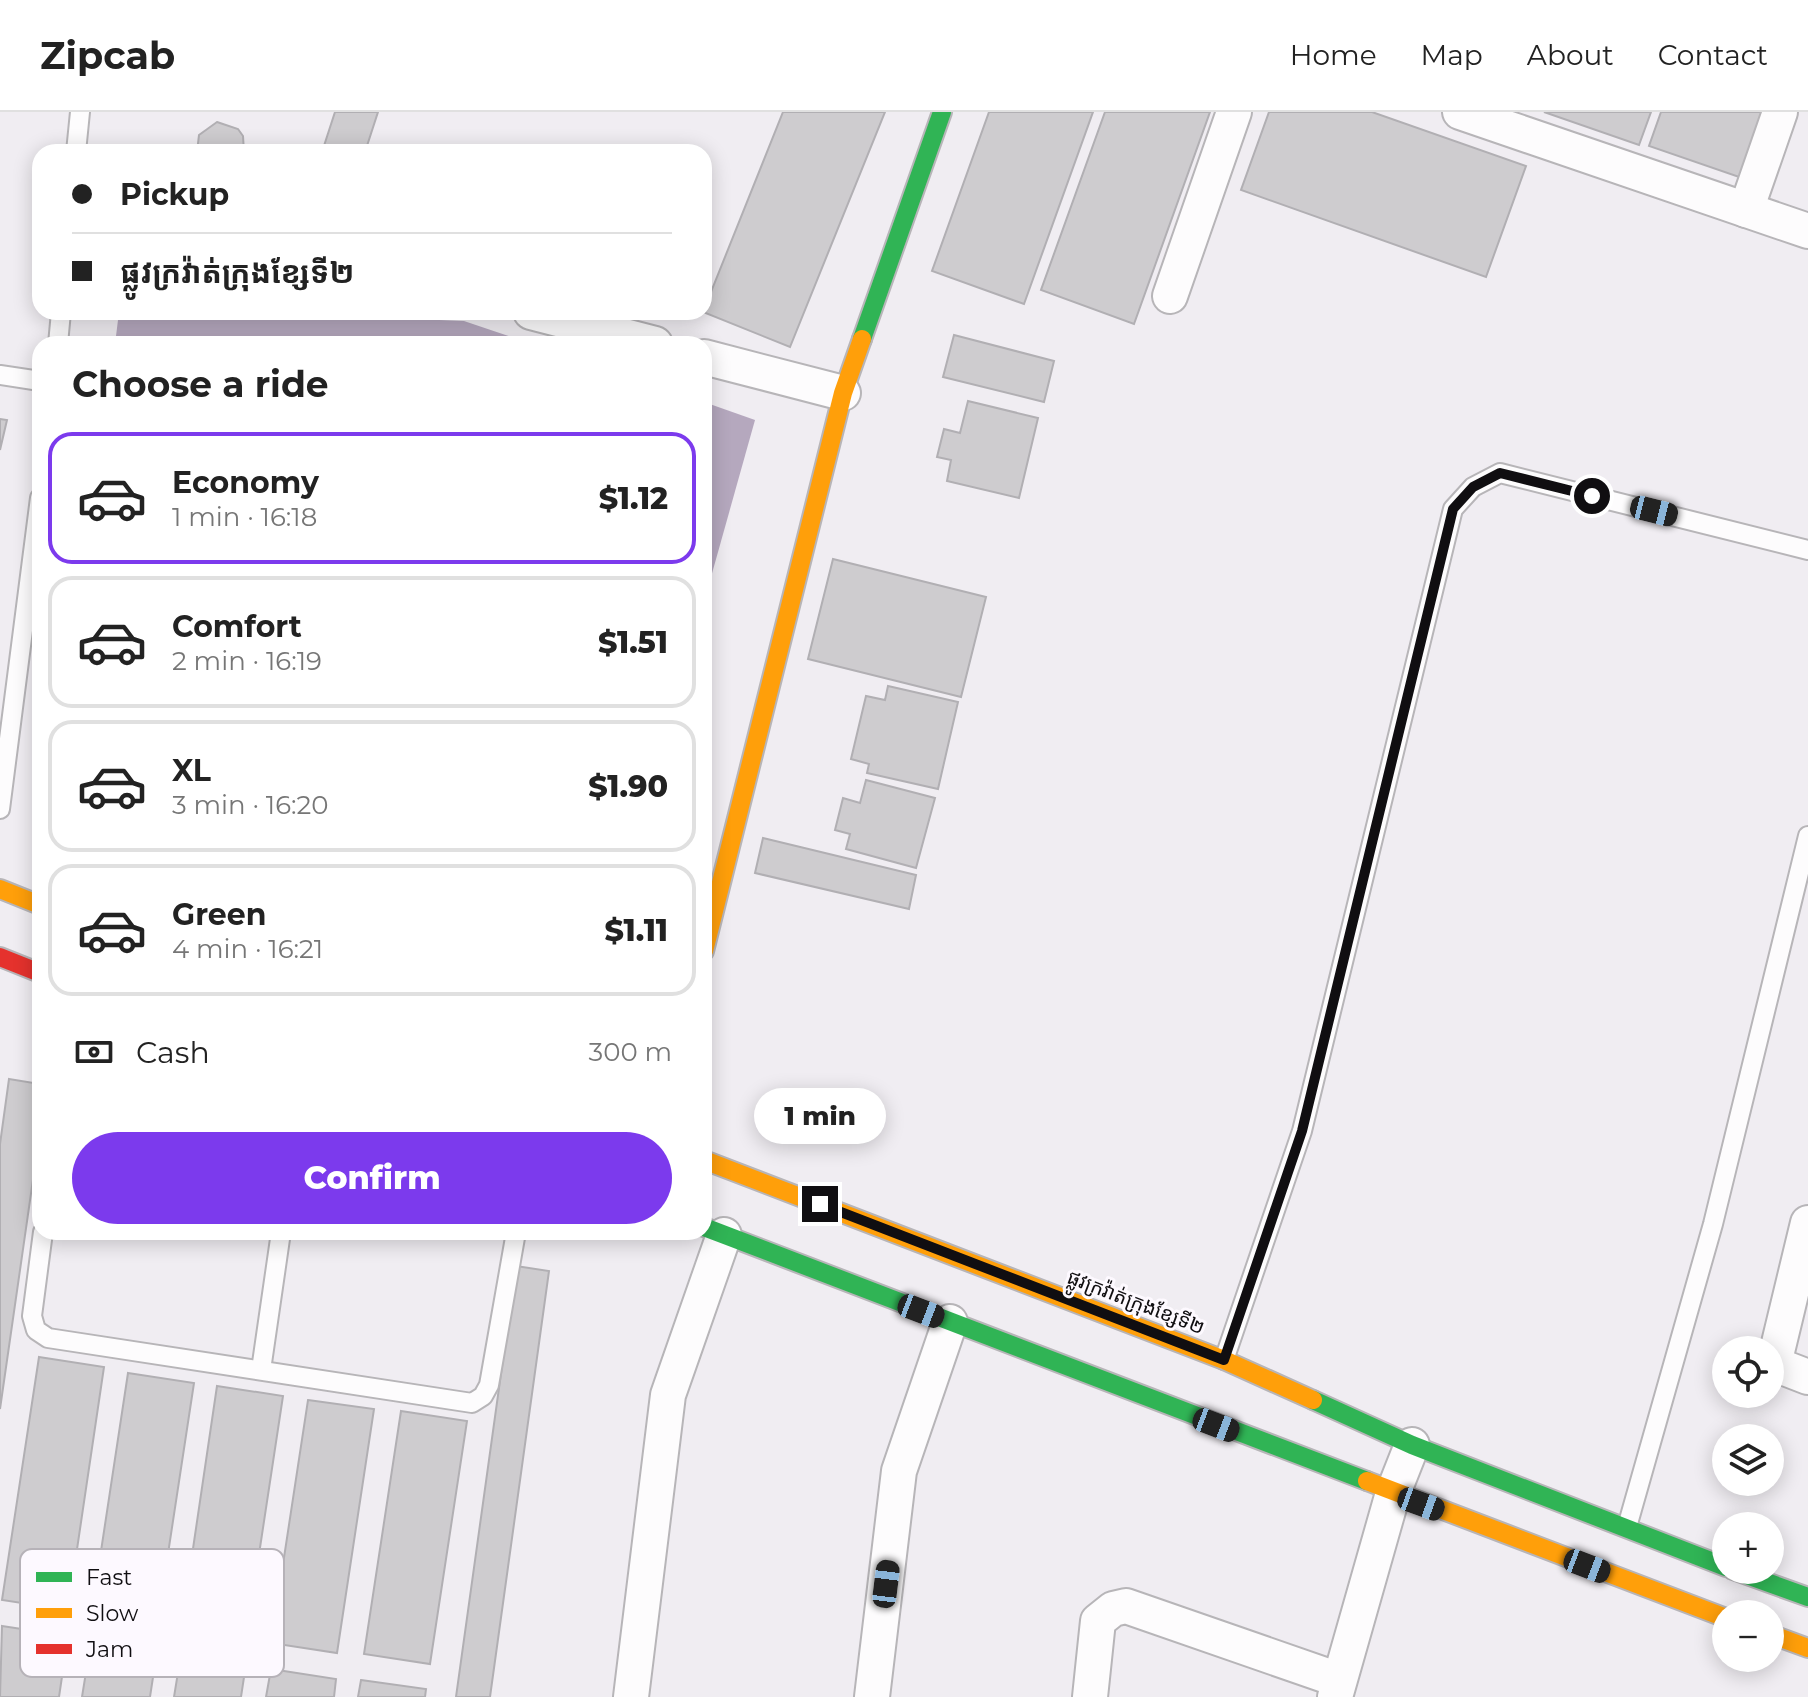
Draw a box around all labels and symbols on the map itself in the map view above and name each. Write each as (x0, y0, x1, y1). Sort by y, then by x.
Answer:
route start (1574, 478, 1610, 514)
car (1628, 494, 1680, 528)
callout: 1 min (754, 1088, 886, 1144)
route end (802, 1186, 838, 1222)
street label: ផ្លូវក្រវ៉ាត់ក្រុងខ្សែទី២ (1061, 1265, 1208, 1346)
car (894, 1291, 948, 1331)
car (1189, 1405, 1243, 1445)
car (1394, 1485, 1448, 1523)
car (1560, 1546, 1614, 1586)
legend (20, 1549, 284, 1677)
car (871, 1559, 901, 1609)
text: Fast (86, 1564, 132, 1591)
text: Slow (86, 1600, 139, 1627)
text: Jam (85, 1636, 133, 1663)

